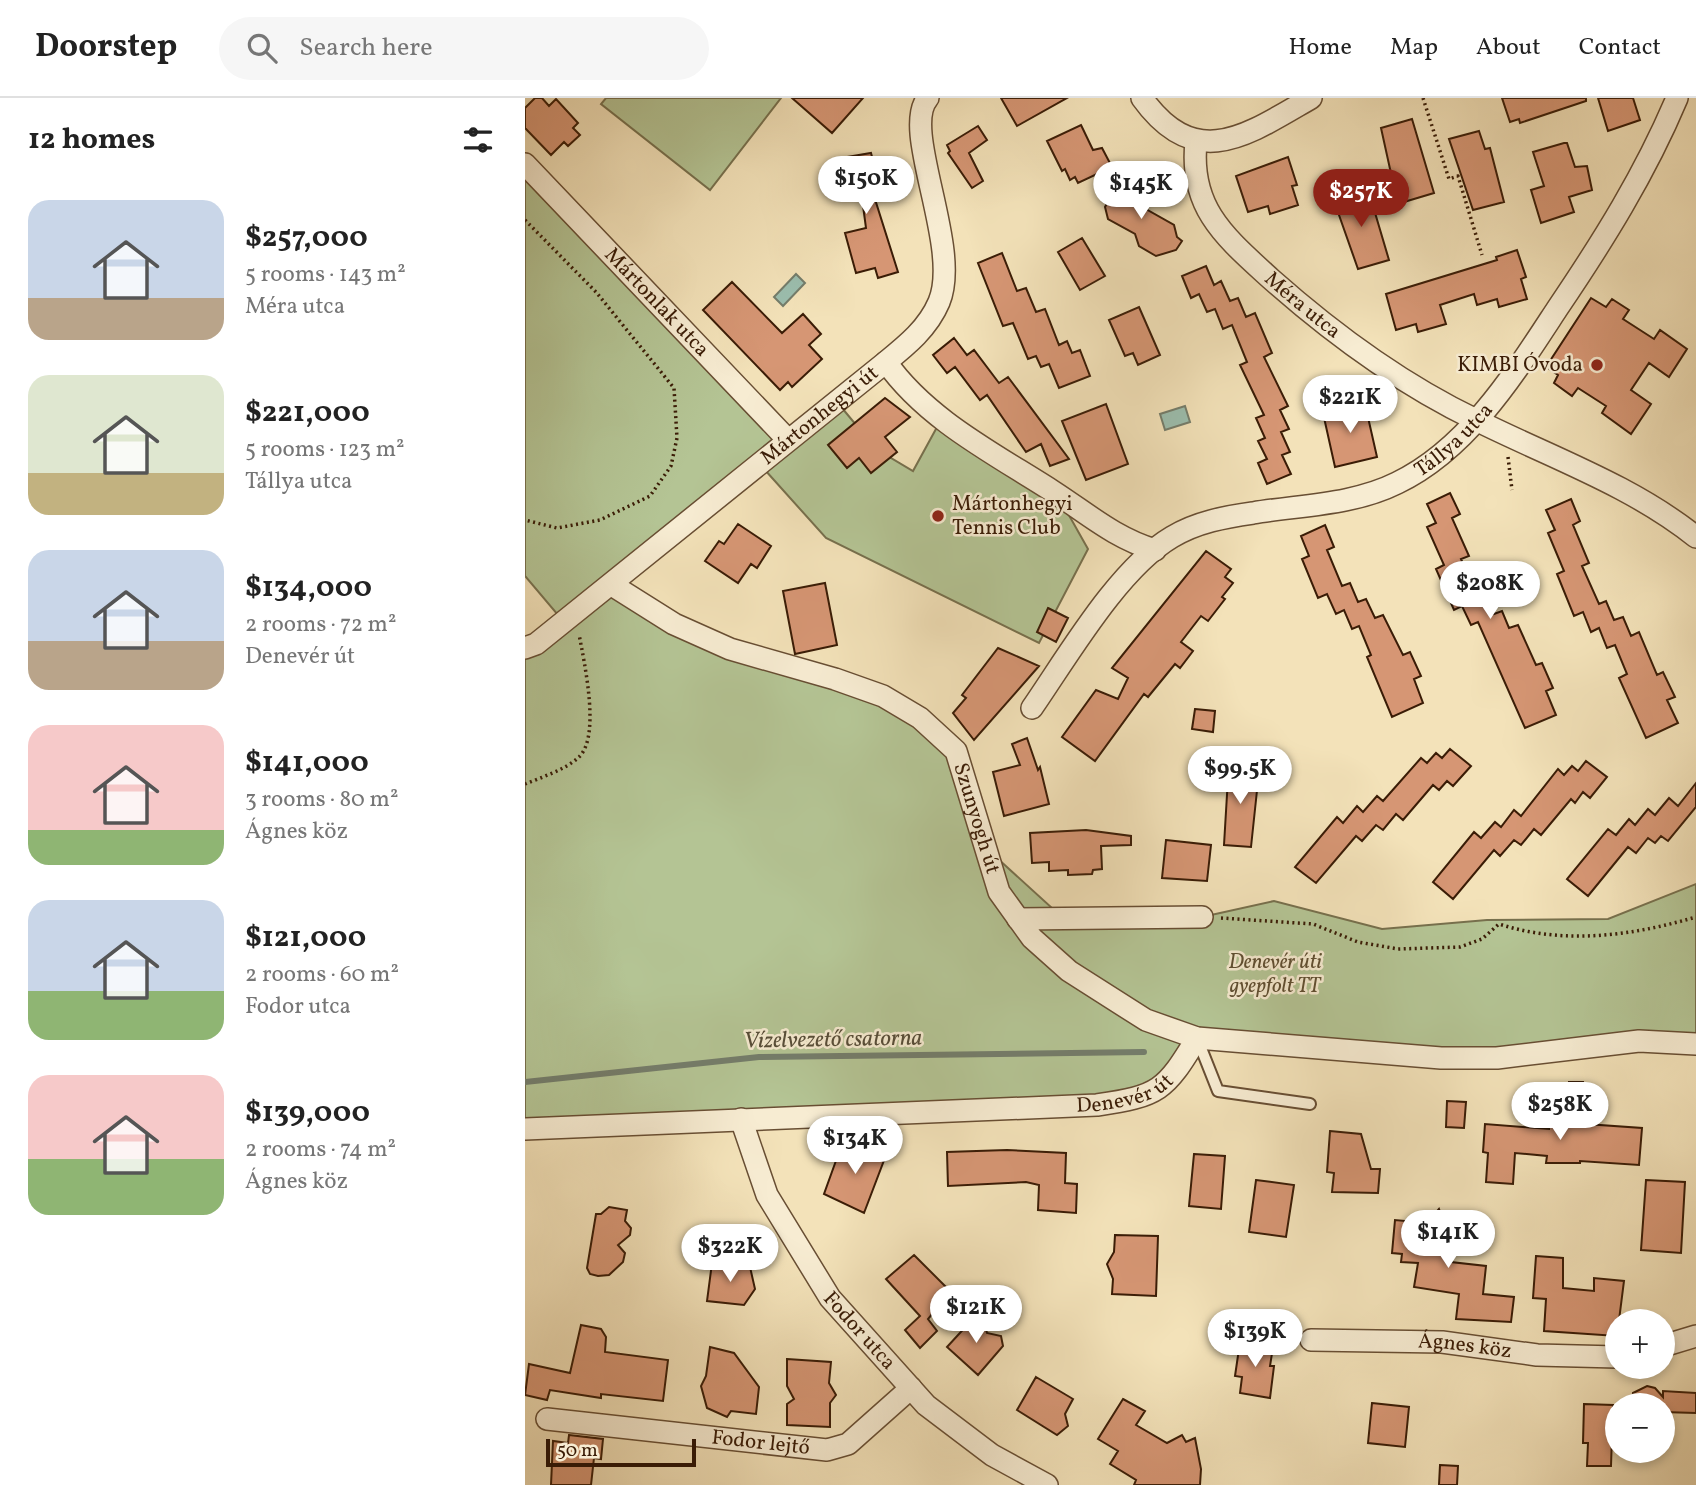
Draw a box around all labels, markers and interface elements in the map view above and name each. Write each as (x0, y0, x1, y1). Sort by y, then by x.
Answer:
search box (219, 17, 709, 80)
text: Doorstep (35, 25, 177, 71)
icon: search (243, 29, 281, 67)
text: Search here (299, 30, 433, 66)
text: Home (1288, 31, 1352, 65)
text: Map (1390, 31, 1438, 65)
text: About (1476, 31, 1541, 65)
text: Contact (1579, 31, 1661, 65)
text: 12 homes (28, 119, 155, 161)
icon: filters (459, 121, 497, 159)
pin: $150K (817, 156, 915, 216)
pin: $145K (1092, 162, 1190, 221)
text: $150K (834, 163, 898, 195)
text: $145K (1109, 168, 1173, 200)
pin: $257K (1312, 170, 1410, 229)
text: $257K (1329, 176, 1393, 208)
text: $257,000 (245, 217, 368, 259)
icon: home (84, 228, 168, 312)
street label: Mártonlak utca (598, 241, 716, 363)
text: 5 rooms · 143 m² (245, 259, 406, 291)
street label: Méra utca (1258, 265, 1347, 346)
text: Méra utca (245, 291, 345, 323)
place label: KIMBI Óvoda (1457, 351, 1583, 380)
marker: KIMBI Óvoda (1589, 357, 1605, 373)
street label: Mártonhegyi út (754, 359, 885, 472)
pin: $221K (1301, 376, 1399, 435)
text: $221K (1319, 382, 1381, 414)
text: $221,000 (245, 392, 370, 434)
street label: Tállya utca (1409, 397, 1500, 484)
icon: home (84, 403, 168, 487)
text: 5 rooms · 123 m² (245, 434, 405, 466)
text: Tállya utca (245, 466, 352, 498)
place label: Mártonhegyi Tennis Club (952, 490, 1073, 543)
marker: Mártonhegyi Tennis Club (930, 508, 946, 524)
pin: $208K (1441, 561, 1539, 621)
text: $134,000 (245, 567, 372, 609)
text: $208K (1456, 568, 1524, 600)
icon: home (84, 578, 168, 662)
text: 2 rooms · 72 m² (245, 609, 396, 641)
text: Denevér út (245, 641, 355, 673)
text: $141,000 (245, 742, 369, 784)
pin: $99.5K (1183, 746, 1297, 806)
icon: home (84, 753, 168, 837)
text: $99.5K (1204, 753, 1276, 785)
street label: Szunyogh út (946, 759, 1007, 877)
text: 3 rooms · 80 m² (245, 784, 398, 816)
text: Ágnes köz (245, 816, 348, 848)
text: $121,000 (245, 917, 366, 959)
icon: home (84, 928, 168, 1012)
park label: Denevér úti gyepfolt TT (1228, 948, 1322, 1001)
text: 2 rooms · 60 m² (245, 959, 399, 991)
text: Fodor utca (245, 991, 351, 1023)
water label: Vízelvezető csatorna (743, 1022, 923, 1058)
street label: Denevér út (1076, 1067, 1180, 1120)
pin: $258K (1511, 1082, 1609, 1142)
text: $258K (1527, 1089, 1593, 1121)
text: $139,000 (245, 1092, 370, 1134)
icon: home (84, 1103, 168, 1187)
pin: $134K (806, 1116, 904, 1176)
text: $134K (823, 1123, 887, 1155)
text: 2 rooms · 74 m² (245, 1134, 396, 1166)
text: Ágnes köz (245, 1166, 348, 1198)
pin: $141K (1399, 1210, 1497, 1270)
text: $141K (1417, 1217, 1479, 1249)
pin: $322K (681, 1224, 779, 1284)
text: $322K (697, 1231, 763, 1263)
street label: Fodor utca (816, 1285, 902, 1376)
pin: $121K (927, 1286, 1025, 1345)
text: $121K (946, 1292, 1006, 1324)
map controls (1605, 1309, 1675, 1463)
button: + (1605, 1309, 1675, 1379)
pin: $139K (1206, 1310, 1304, 1369)
text: $139K (1224, 1316, 1286, 1348)
street label: Ágnes köz (1418, 1327, 1513, 1366)
button: − (1605, 1393, 1675, 1463)
street label: Fodor lejtő (710, 1423, 811, 1462)
scale bar (546, 1436, 697, 1468)
text: 50 m (557, 1438, 598, 1464)

